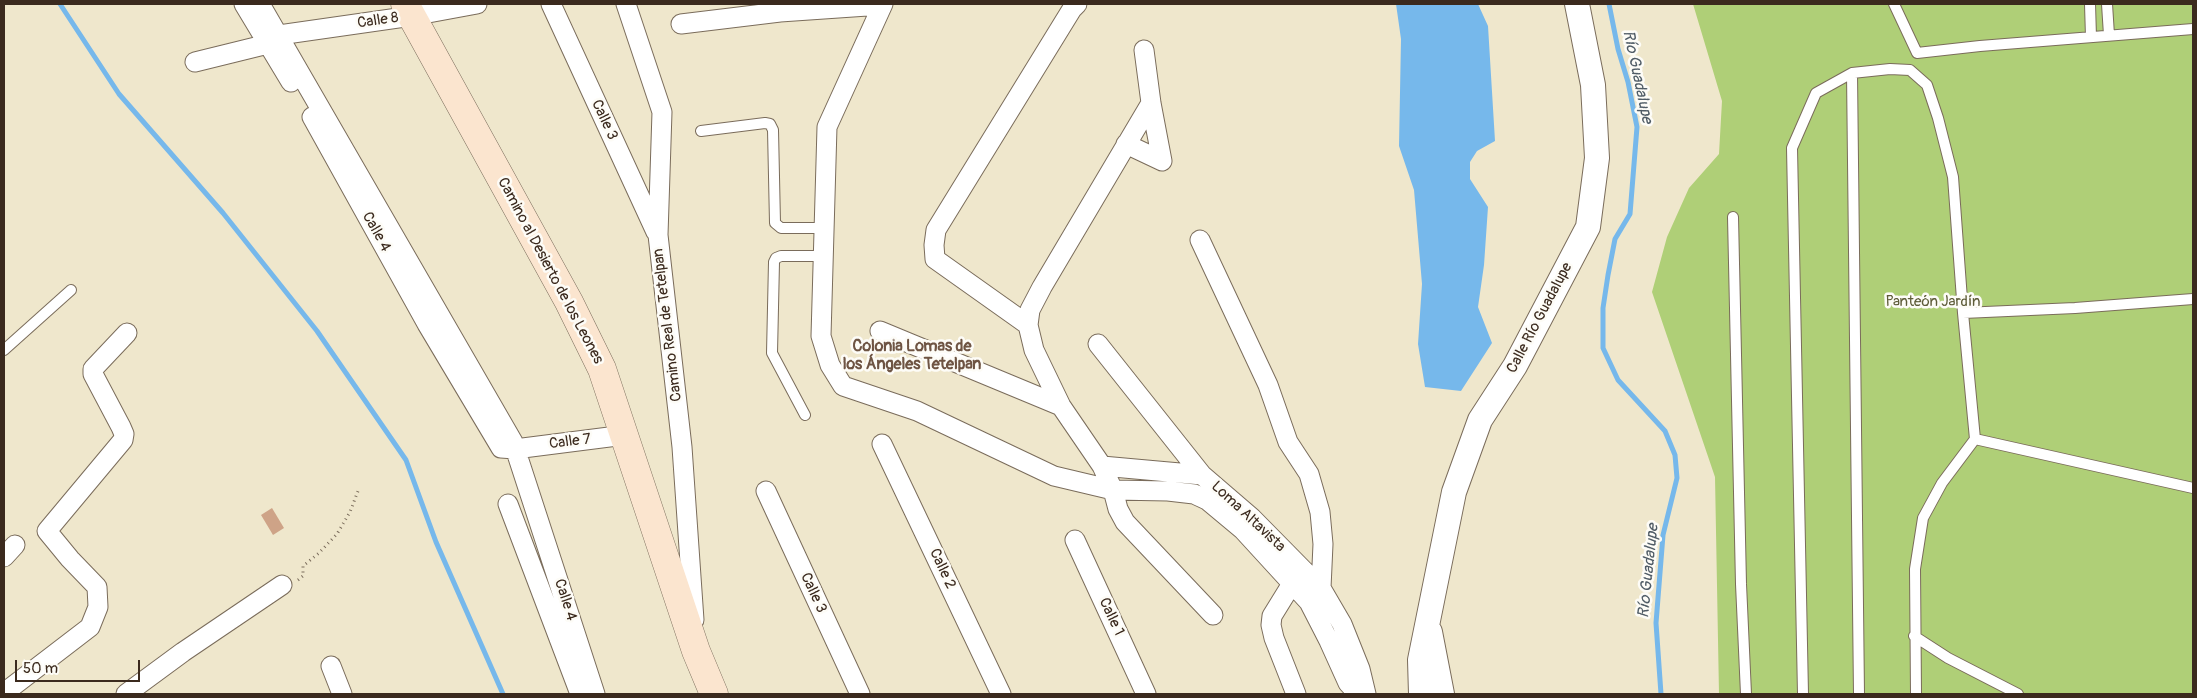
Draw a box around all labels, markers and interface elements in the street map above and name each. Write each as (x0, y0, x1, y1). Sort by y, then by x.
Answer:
street label: Calle 8 (356, 9, 400, 33)
water label: Río Guadalupe (1618, 29, 1656, 125)
street label: Calle 3 (587, 97, 621, 143)
street label: Camino al Desierto de los Leones (493, 175, 607, 367)
street label: Calle 4 (358, 209, 394, 255)
street label: Camino Real de Tetelpan (650, 247, 686, 403)
street label: Calle Río Guadalupe (1503, 260, 1577, 376)
park label: Panteón Jardín (1885, 293, 1981, 311)
district label: Colonia Lomas de los Ángeles Tetelpan (843, 337, 981, 375)
street label: Calle 7 (548, 431, 592, 453)
street label: Loma Altavista (1207, 478, 1289, 556)
water label: Río Guadalupe (1635, 523, 1663, 619)
street label: Calle 2 (925, 546, 959, 592)
street label: Calle 3 (796, 570, 830, 616)
street label: Calle 4 (550, 577, 580, 623)
street label: Calle 1 (1094, 595, 1128, 639)
scale bar (18, 650, 142, 682)
text: 50 m (23, 659, 58, 678)

